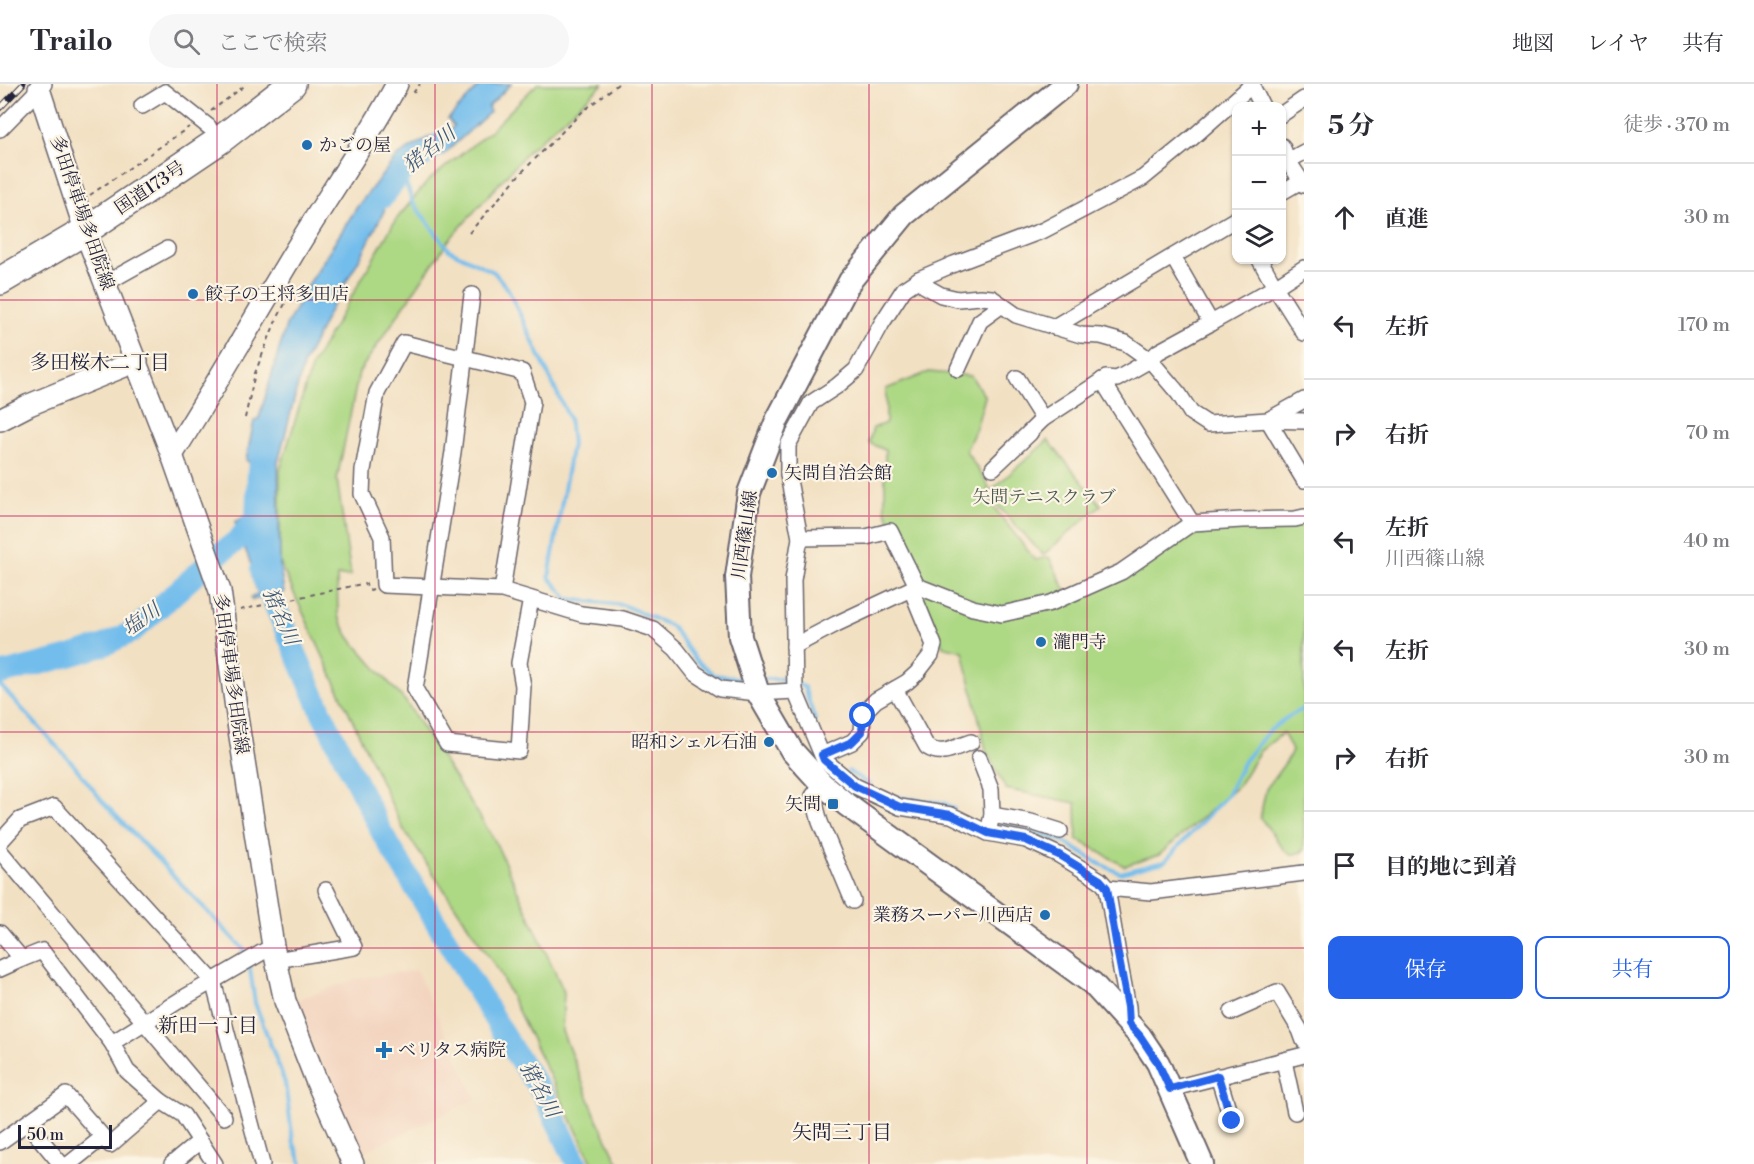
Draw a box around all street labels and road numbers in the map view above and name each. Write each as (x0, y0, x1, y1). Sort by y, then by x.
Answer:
street label: 多田停車場多田院線 (45, 133, 119, 293)
street label: 国道173号 (111, 156, 189, 220)
street label: 川西篠山線 (727, 489, 763, 581)
street label: 多田停車場多田院線 (208, 592, 254, 756)

